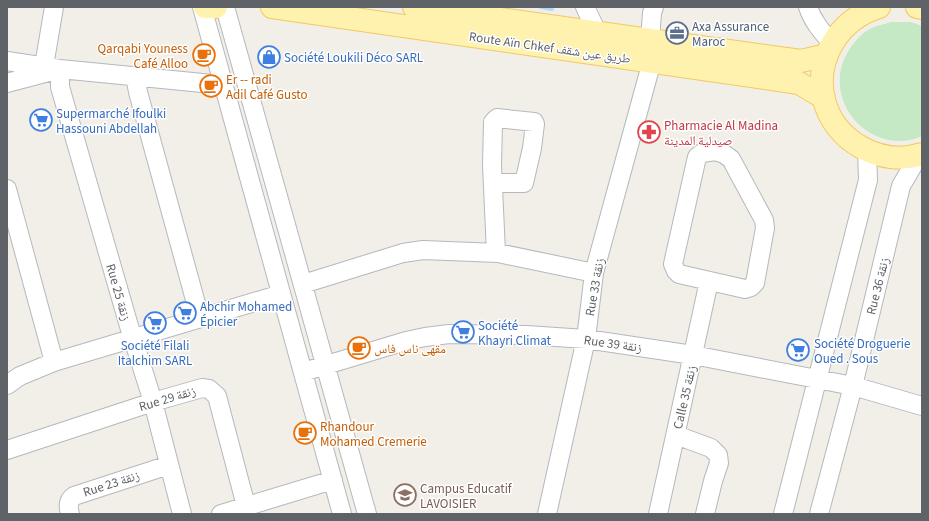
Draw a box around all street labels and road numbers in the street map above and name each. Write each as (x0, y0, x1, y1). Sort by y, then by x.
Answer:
street label: Route Aïn Chkef طريق عين شقف (468, 28, 632, 68)
street label: Rue 36 زنقة (862, 256, 894, 317)
street label: Rue 33 زنقة (581, 257, 609, 318)
street label: Rue 25 زنقة (101, 262, 135, 323)
street label: Rue 39 زنقة (583, 331, 643, 357)
street label: Calle 35 زنقة (669, 364, 701, 431)
street label: Rue 29 زنقة (137, 382, 198, 416)
street label: Rue 23 زنقة (81, 466, 142, 502)

